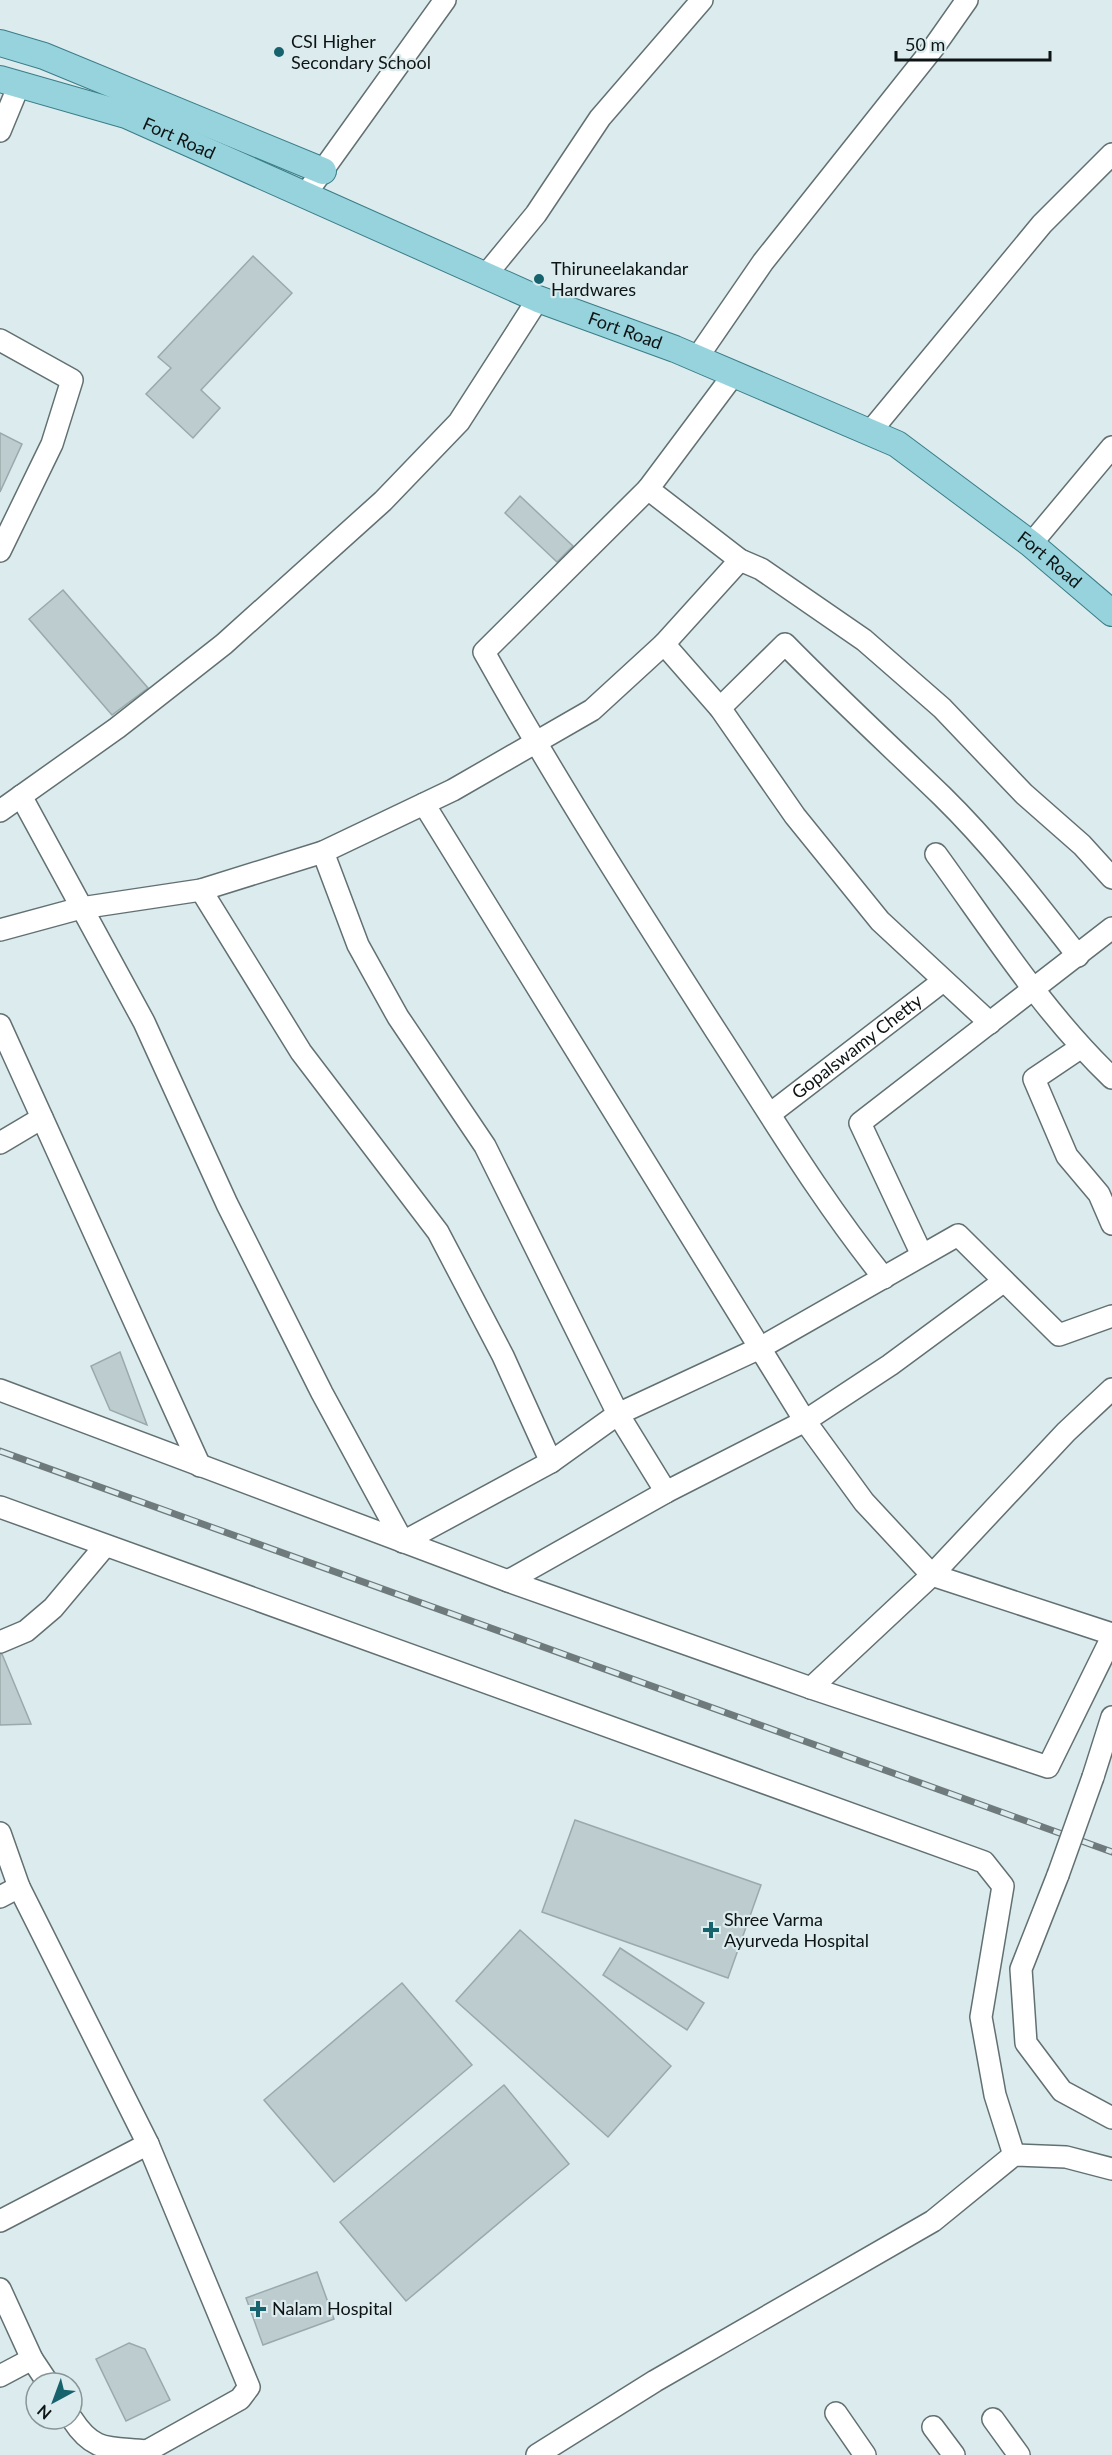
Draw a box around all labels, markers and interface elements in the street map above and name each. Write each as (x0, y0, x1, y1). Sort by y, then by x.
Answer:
scale bar (896, 24, 1050, 62)
place label: CSI Higher Secondary School (291, 30, 431, 73)
text: 50 m (905, 33, 945, 55)
marker: CSI Higher Secondary School (272, 45, 286, 59)
street label: Fort Road (140, 112, 219, 164)
place label: Thiruneelakandar Hardwares (551, 257, 689, 300)
marker: Thiruneelakandar Hardwares (532, 272, 546, 286)
street label: Fort Road (585, 306, 666, 353)
street label: Fort Road (1013, 526, 1087, 592)
street label: Gopalswamy Chetty (787, 989, 927, 1103)
place label: Shree Varma Ayurveda Hospital (724, 1908, 869, 1951)
marker: Shree Varma Ayurveda Hospital (702, 1921, 720, 1939)
place label: Nalam Hospital (272, 2297, 393, 2319)
marker: Nalam Hospital (249, 2300, 267, 2318)
north arrow (24, 2371, 84, 2431)
text: N (33, 2401, 55, 2424)

